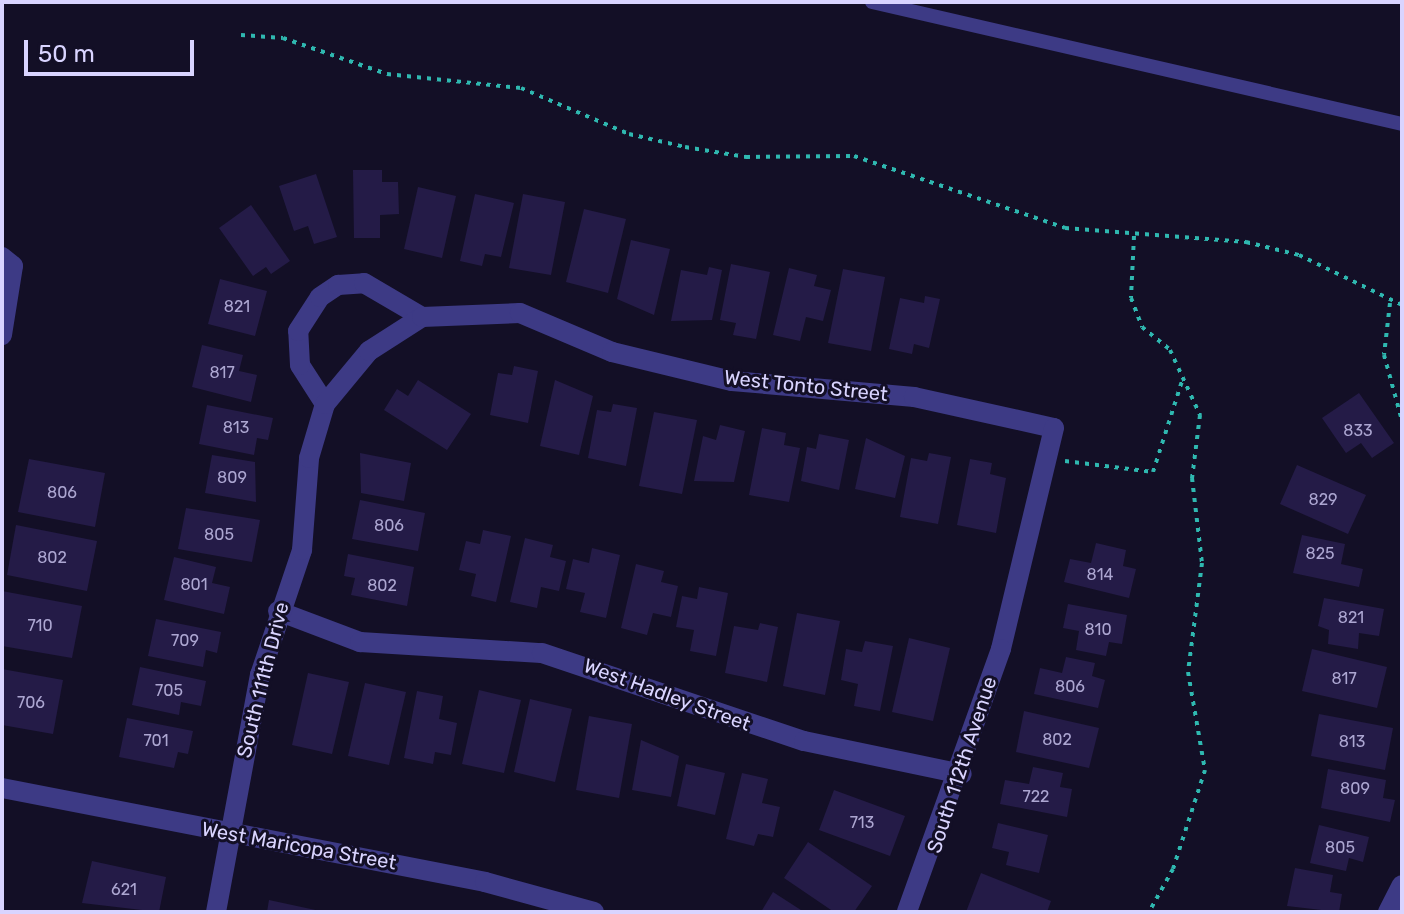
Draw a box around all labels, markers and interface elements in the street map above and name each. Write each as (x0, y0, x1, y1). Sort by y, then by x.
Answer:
scale bar (28, 24, 198, 74)
text: 50 m (38, 40, 95, 68)
house number: 821 (224, 297, 250, 317)
house number: 817 (209, 363, 235, 383)
street label: West Tonto Street (723, 365, 889, 407)
house number: 813 (223, 418, 249, 438)
house number: 833 (1343, 421, 1373, 441)
house number: 809 (217, 468, 247, 488)
house number: 806 (47, 483, 77, 503)
house number: 829 (1308, 490, 1338, 510)
house number: 806 (374, 516, 404, 536)
house number: 805 (204, 525, 234, 545)
house number: 825 (1305, 544, 1335, 564)
house number: 802 (37, 548, 67, 568)
house number: 814 (1087, 565, 1113, 585)
house number: 801 (180, 575, 208, 595)
house number: 802 (367, 576, 397, 596)
street label: South 111th Drive (232, 600, 294, 760)
house number: 821 (1338, 608, 1364, 628)
house number: 710 (27, 616, 53, 636)
house number: 810 (1084, 620, 1112, 640)
house number: 709 (171, 631, 199, 651)
street label: West Hadley Street (580, 654, 754, 736)
house number: 817 (1331, 669, 1357, 689)
street label: South 112th Avenue (922, 673, 1002, 857)
house number: 806 (1055, 677, 1085, 697)
house number: 705 (155, 681, 183, 701)
house number: 706 (17, 693, 45, 713)
house number: 802 (1042, 730, 1072, 750)
house number: 701 (143, 731, 169, 751)
house number: 813 (1339, 732, 1365, 752)
house number: 809 (1340, 779, 1370, 799)
house number: 722 (1023, 787, 1049, 807)
house number: 713 (850, 813, 874, 833)
street label: West Maricopa Street (200, 817, 398, 875)
house number: 805 (1325, 838, 1355, 858)
house number: 621 (111, 880, 137, 900)

